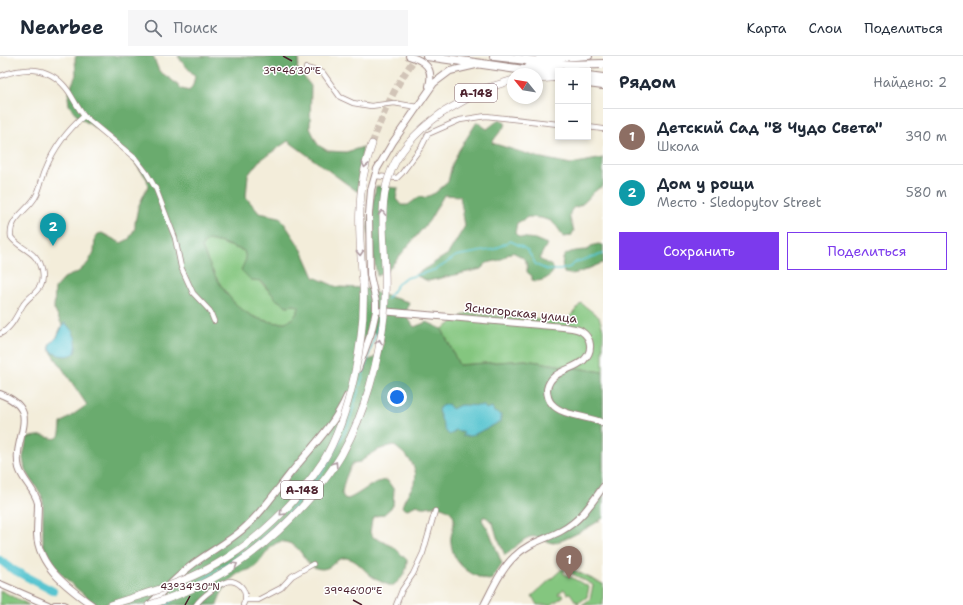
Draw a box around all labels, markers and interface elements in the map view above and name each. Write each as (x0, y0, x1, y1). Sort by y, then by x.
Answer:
search box (128, 10, 408, 46)
text: Nearbee (20, 15, 104, 40)
icon: search (142, 17, 164, 39)
text: Поиск (174, 18, 217, 38)
text: Карта (746, 19, 787, 37)
text: Слои (809, 19, 842, 37)
text: Поделиться (864, 19, 943, 37)
text: 39°46'30"E (263, 64, 321, 77)
north arrow (507, 68, 543, 104)
map controls (555, 68, 591, 140)
button: + (555, 68, 591, 104)
text: Рядом (619, 71, 676, 93)
text: Найдено: 2 (873, 74, 947, 91)
road number: А-148 (455, 84, 497, 102)
button: − (555, 104, 591, 140)
text: Детский Сад "8 Чудо Света" (657, 118, 883, 138)
text: 1 (629, 128, 635, 145)
text: 390 m (905, 128, 947, 145)
text: Школа (657, 138, 699, 155)
one-way arrow (362, 162, 370, 168)
text: Дом у рощи (657, 174, 754, 194)
text: 2 (627, 184, 637, 201)
text: 580 m (906, 184, 947, 201)
text: Место · Sledopytov Street (657, 194, 821, 211)
one-way arrow (378, 210, 386, 216)
pin: 2 (40, 213, 66, 246)
button: Сохранить (619, 232, 779, 270)
button: Поделиться (787, 232, 947, 270)
one-way arrow (356, 249, 365, 256)
street label: Ясногорская улица (464, 299, 578, 327)
one-way arrow (375, 339, 383, 346)
your location (387, 387, 407, 407)
one-way arrow (331, 461, 338, 468)
road number: А-148 (281, 481, 323, 499)
one-way arrow (279, 508, 287, 516)
pin: 1 (556, 546, 582, 579)
one-way arrow (231, 563, 238, 570)
text: 43°34'30"N (160, 580, 220, 593)
text: 39°46'00"E (324, 584, 382, 597)

